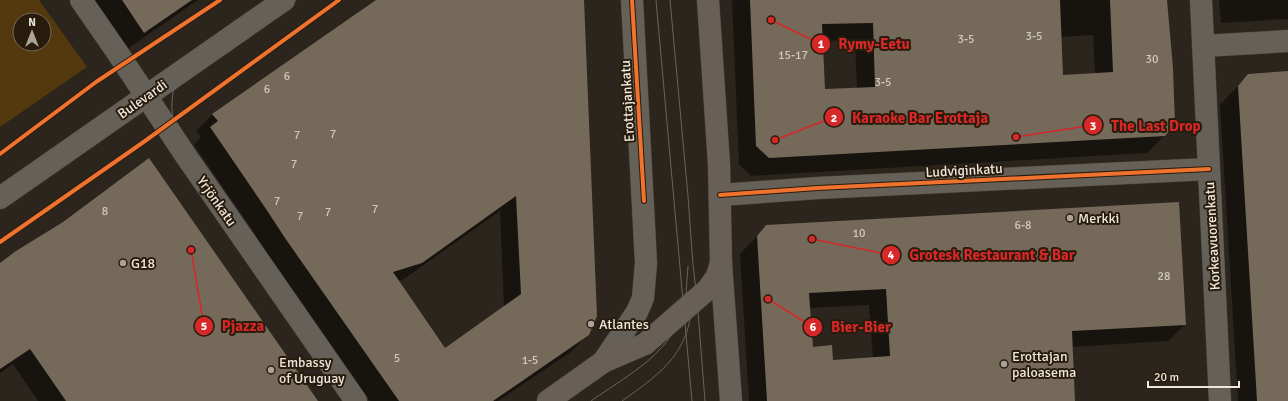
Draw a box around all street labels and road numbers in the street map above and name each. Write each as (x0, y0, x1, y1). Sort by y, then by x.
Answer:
street label: Erottajankatu (617, 60, 638, 142)
street label: Bulevardi (114, 76, 170, 123)
street label: Ludviginkatu (925, 160, 1003, 181)
street label: Yrjönkatu (193, 173, 240, 230)
street label: Korkeavuorenkatu (1201, 181, 1224, 291)

